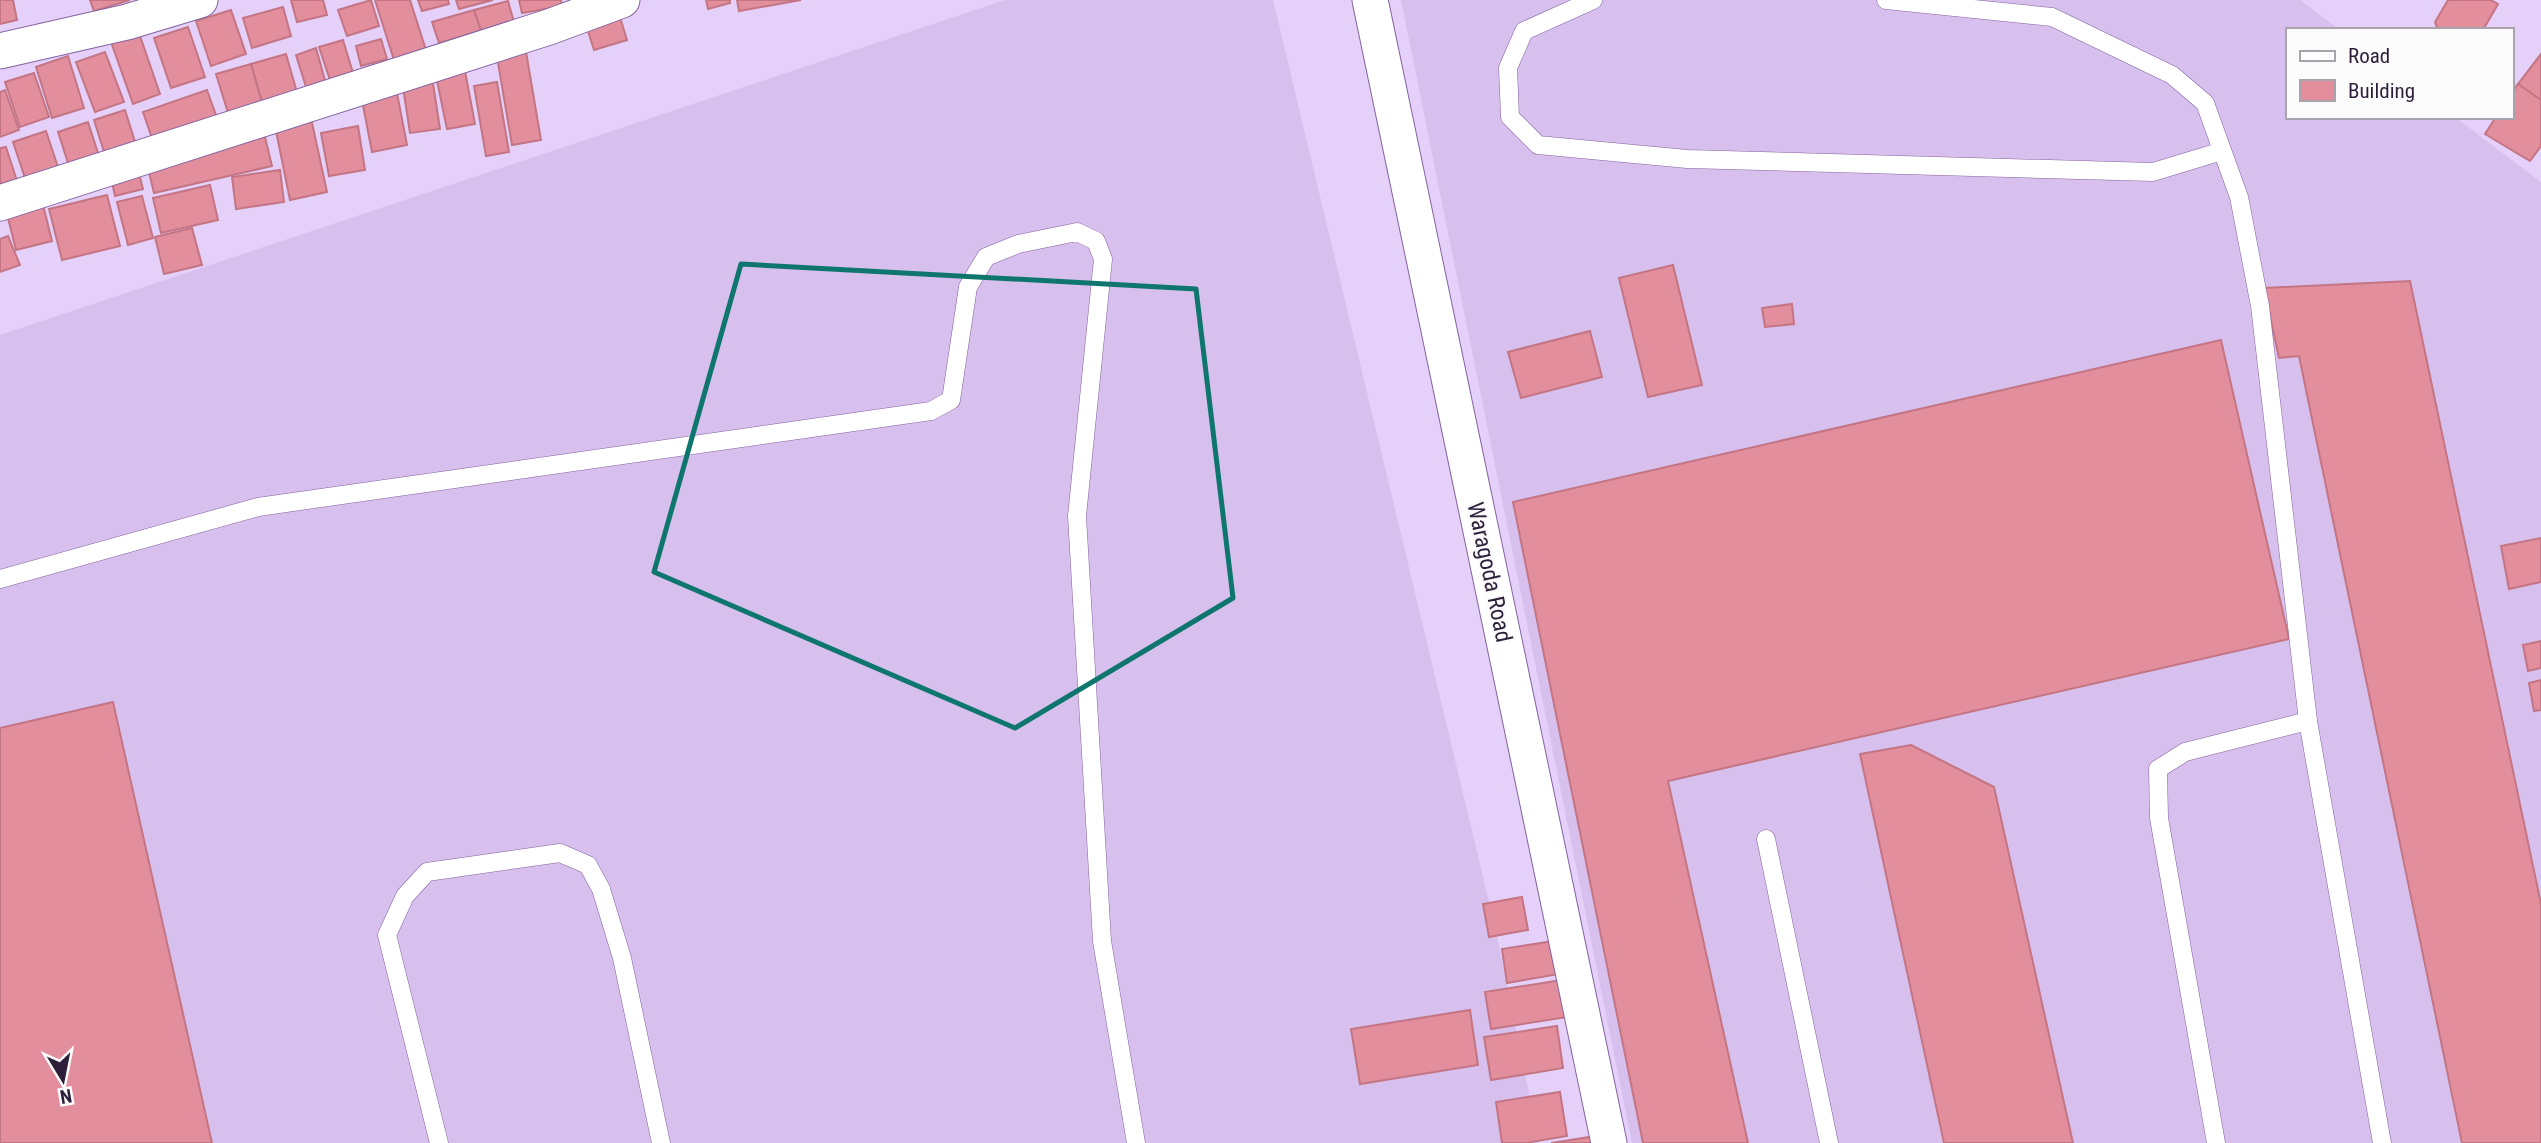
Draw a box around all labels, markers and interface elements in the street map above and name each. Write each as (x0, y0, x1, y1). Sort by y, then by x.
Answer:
legend (2286, 28, 2513, 119)
text: Road (2348, 44, 2390, 68)
text: Building (2348, 79, 2415, 103)
street label: Waragoda Road (1461, 500, 1518, 645)
north arrow (28, 1045, 98, 1115)
text: N (58, 1084, 74, 1109)

